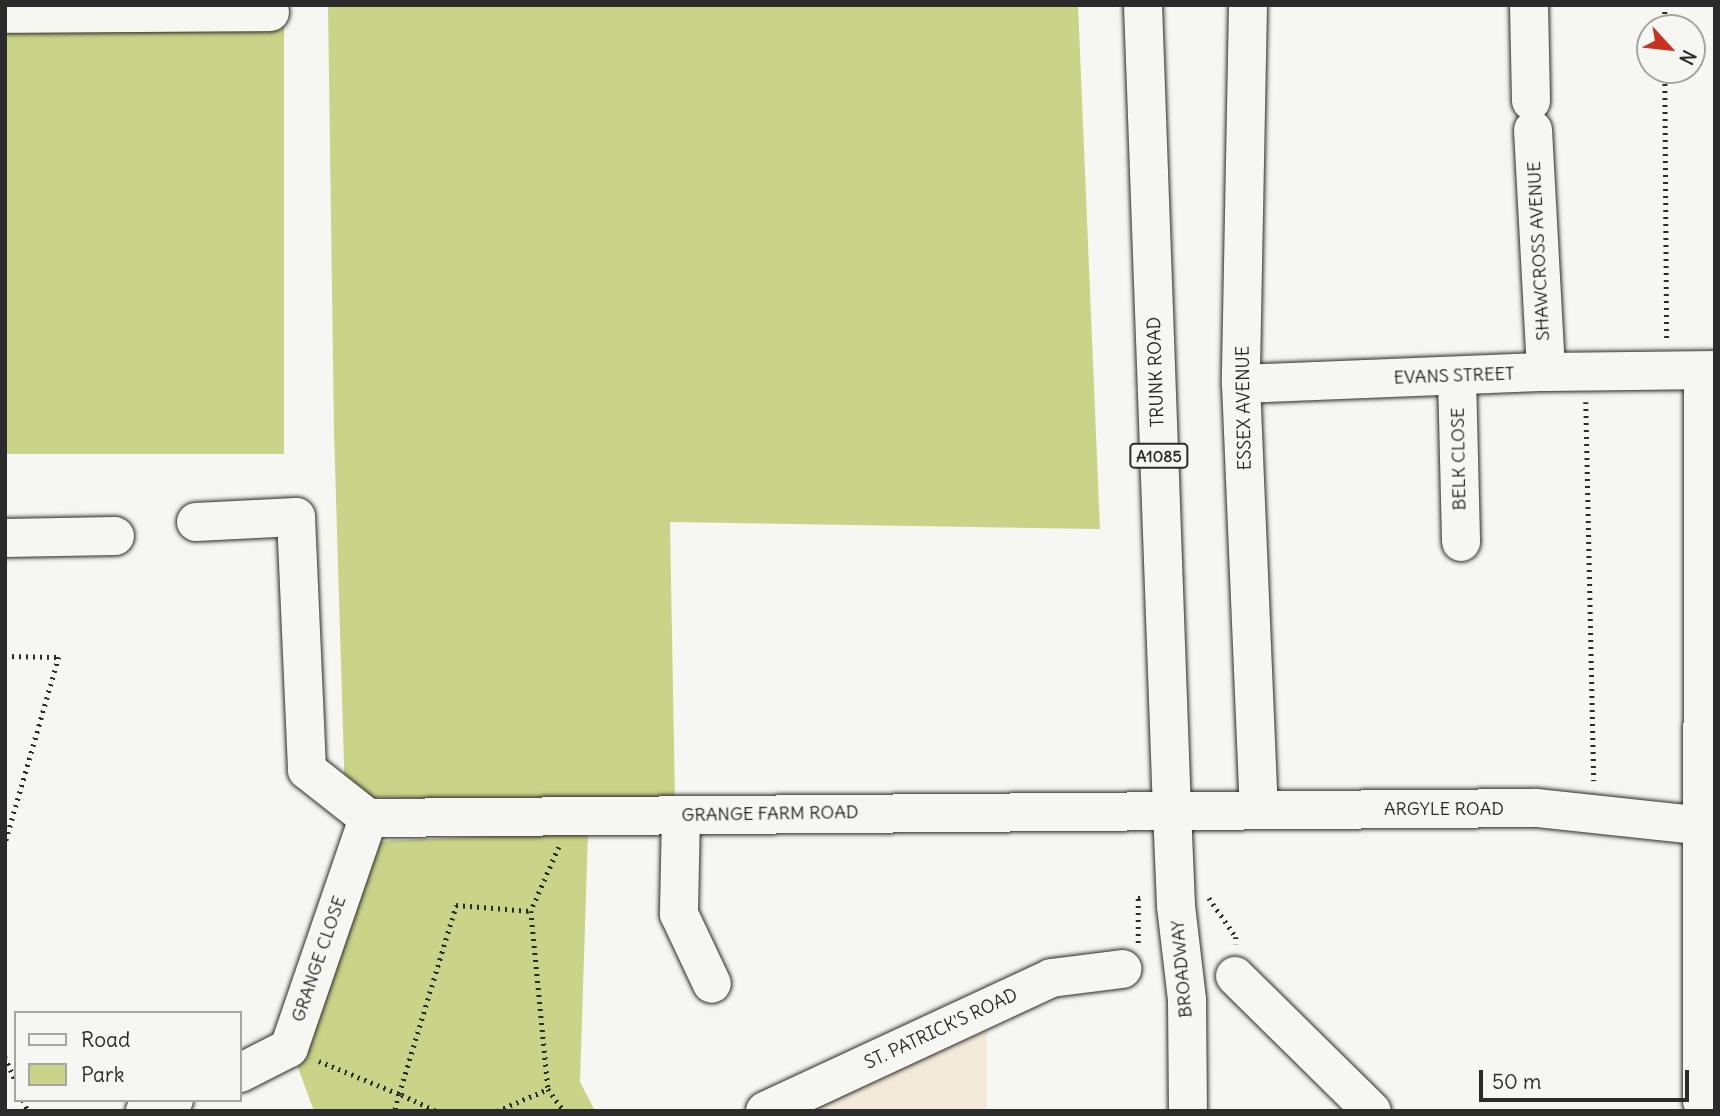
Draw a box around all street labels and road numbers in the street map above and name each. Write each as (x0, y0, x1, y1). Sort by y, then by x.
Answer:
street label: SHAWCROSS AVENUE (1524, 161, 1554, 341)
street label: TRUNK ROAD (1143, 316, 1169, 428)
street label: ESSEX AVENUE (1232, 345, 1256, 471)
street label: EVANS STREET (1393, 363, 1515, 389)
street label: BELK CLOSE (1447, 407, 1471, 511)
road number: A1085 (1129, 444, 1189, 468)
street label: ARGYLE ROAD (1384, 798, 1504, 820)
street label: GRANGE FARM ROAD (681, 802, 859, 826)
street label: GRANGE CLOSE (287, 893, 351, 1025)
street label: BROADWAY (1167, 919, 1197, 1019)
street label: ST. PATRICK'S ROAD (861, 984, 1021, 1074)

